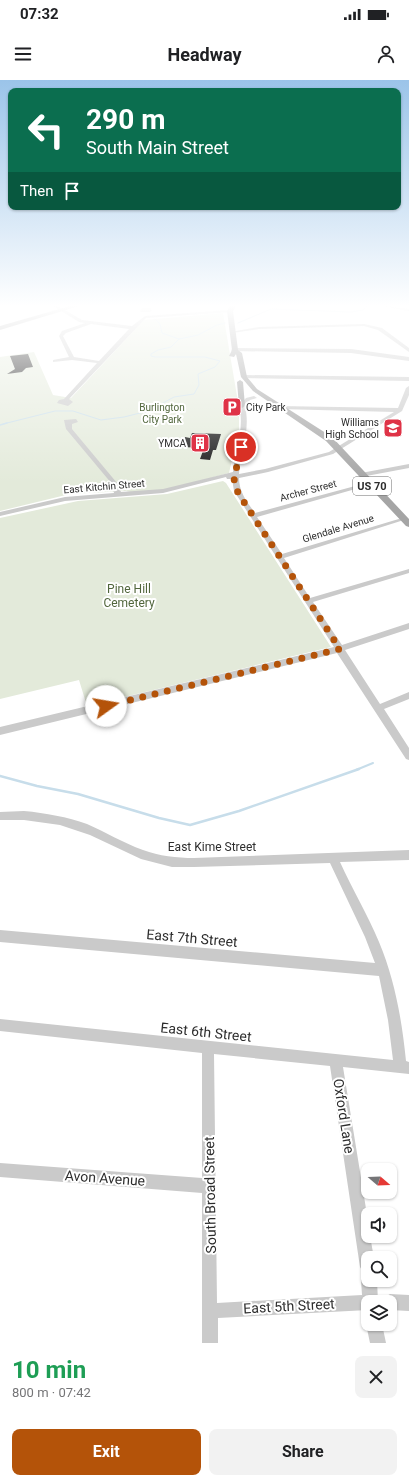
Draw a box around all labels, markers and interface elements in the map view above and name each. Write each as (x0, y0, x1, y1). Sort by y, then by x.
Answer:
text: 07:32 (20, 5, 59, 23)
icon: menu (12, 43, 34, 65)
icon: person (375, 43, 397, 65)
text: Headway (168, 44, 241, 65)
text: 290 m (86, 103, 165, 136)
icon: left (20, 104, 72, 156)
text: South Main Street (86, 137, 229, 158)
icon: arrive (61, 180, 83, 202)
text: Then (20, 182, 53, 200)
parking icon: City Park (221, 396, 243, 418)
park label: Burlington City Park (139, 402, 185, 425)
place label: City Park (246, 402, 287, 413)
place label: Williams High School (325, 417, 379, 440)
school or university icon: Williams High School (382, 417, 404, 439)
pin (224, 430, 258, 464)
building icon: YMCA (189, 432, 211, 454)
icon: arrive (230, 436, 252, 458)
place label: YMCA (158, 438, 186, 449)
street label: East Kitchin Street (63, 477, 145, 496)
road number: US 70 (353, 477, 391, 495)
street label: Archer Street (279, 478, 338, 503)
street label: Glendale Avenue (301, 512, 375, 545)
park label: Pine Hill Cemetery (103, 582, 155, 610)
position arrow (85, 685, 127, 727)
street label: East Kime Street (168, 840, 256, 854)
street label: East 7th Street (146, 926, 239, 950)
street label: East 6th Street (160, 1019, 253, 1045)
street label: Oxford Lane (330, 1077, 358, 1155)
street label: South Broad Street (201, 1136, 219, 1254)
north arrow (361, 1163, 397, 1199)
map controls (361, 1163, 397, 1331)
street label: Avon Avenue (64, 1167, 146, 1189)
button: sound (361, 1207, 397, 1243)
button: search (361, 1251, 397, 1287)
button: layers (361, 1295, 397, 1331)
street label: East 5th Street (243, 1296, 335, 1316)
text: 10 min (12, 1356, 86, 1384)
button: close (355, 1356, 397, 1398)
text: 800 m · 07:42 (12, 1385, 91, 1400)
button: Exit (12, 1429, 201, 1475)
button: Share (209, 1429, 397, 1475)

